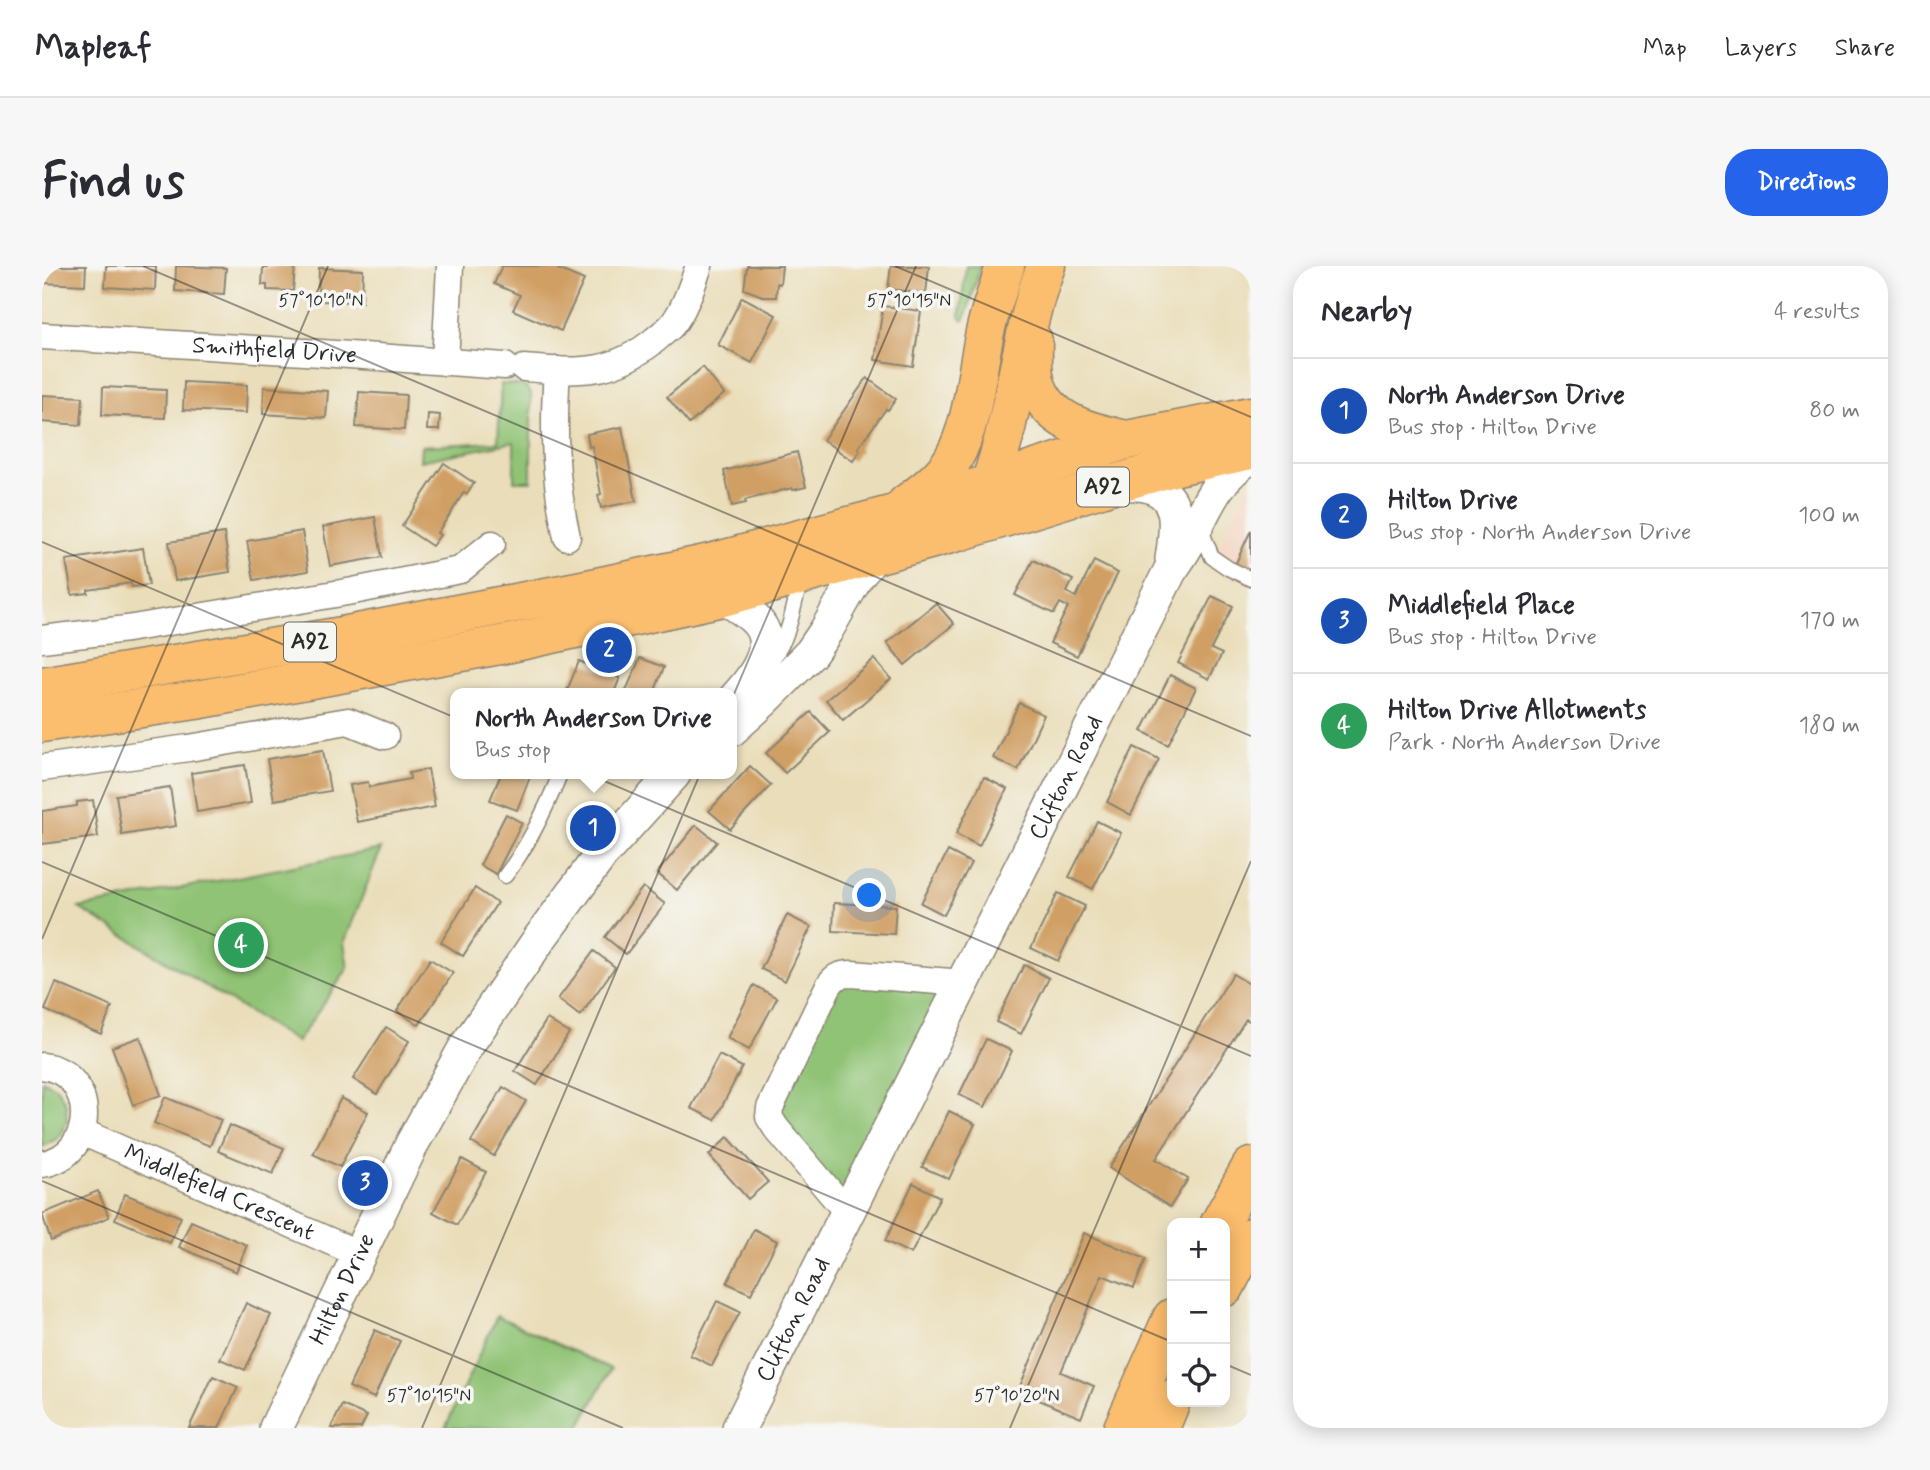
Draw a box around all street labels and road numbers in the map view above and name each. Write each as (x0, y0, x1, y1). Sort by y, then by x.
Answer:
street label: Smithfield Drive (191, 330, 358, 371)
road number: A92 (1077, 468, 1129, 507)
road number: A92 (284, 622, 336, 662)
street label: Clifton Road (1022, 710, 1110, 845)
street label: Middlefield Crescent (119, 1137, 320, 1248)
street label: Hilton Drive (303, 1228, 382, 1350)
street label: Clifton Road (749, 1252, 838, 1387)

